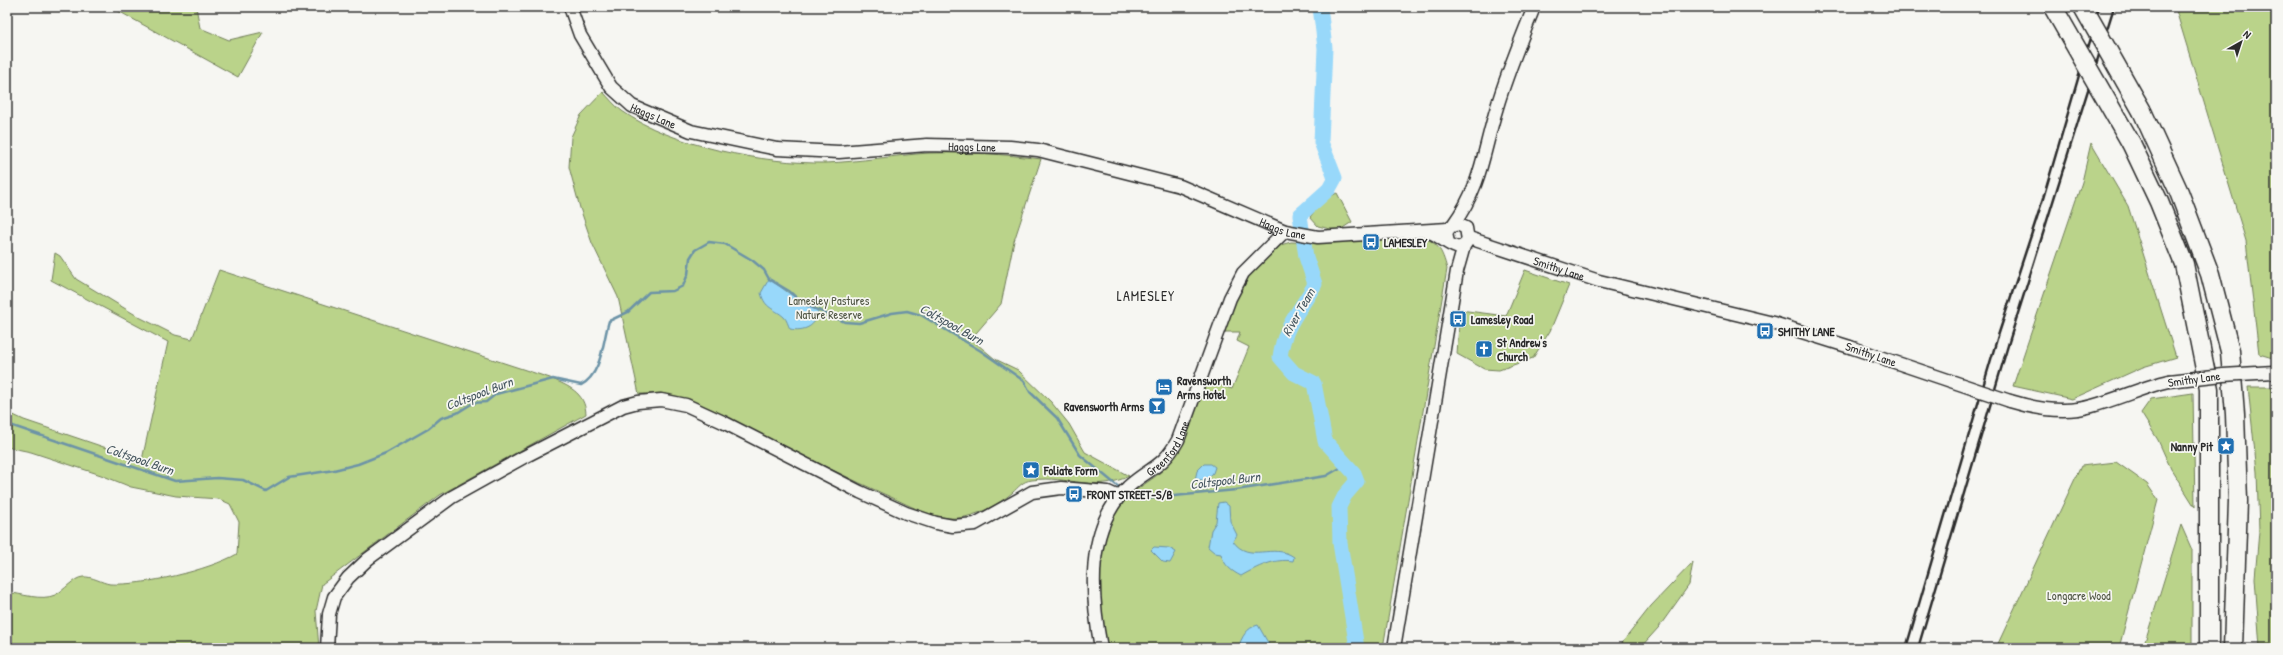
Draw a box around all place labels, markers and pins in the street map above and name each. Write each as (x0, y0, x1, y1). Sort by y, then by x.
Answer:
bus stop icon: LAMESLEY (1361, 232, 1381, 252)
place label: LAMESLEY (1384, 234, 1428, 251)
bus stop icon: Lamesley Road (1448, 309, 1468, 329)
place label: Lamesley Road (1471, 311, 1534, 329)
bus stop icon: SMITHY LANE (1755, 321, 1775, 341)
place label: SMITHY LANE (1778, 323, 1835, 340)
place label: St Andrew's Church (1497, 334, 1547, 365)
church icon: St Andrew's Church (1474, 339, 1494, 359)
place label: Ravensworth Arms Hotel (1177, 372, 1232, 403)
hotel icon: Ravensworth Arms Hotel (1154, 377, 1174, 397)
bar icon: Ravensworth Arms (1147, 396, 1167, 416)
place label: Ravensworth Arms (1064, 398, 1144, 415)
place icon: Nanny Pit (2216, 436, 2236, 456)
place label: Nanny Pit (2171, 438, 2214, 456)
place icon: Foliate Form (1021, 460, 1041, 480)
place label: Foliate Form (1043, 462, 1098, 479)
bus stop icon: FRONT STREET-S/B (1064, 484, 1084, 504)
place label: FRONT STREET-S/B (1086, 486, 1173, 503)

